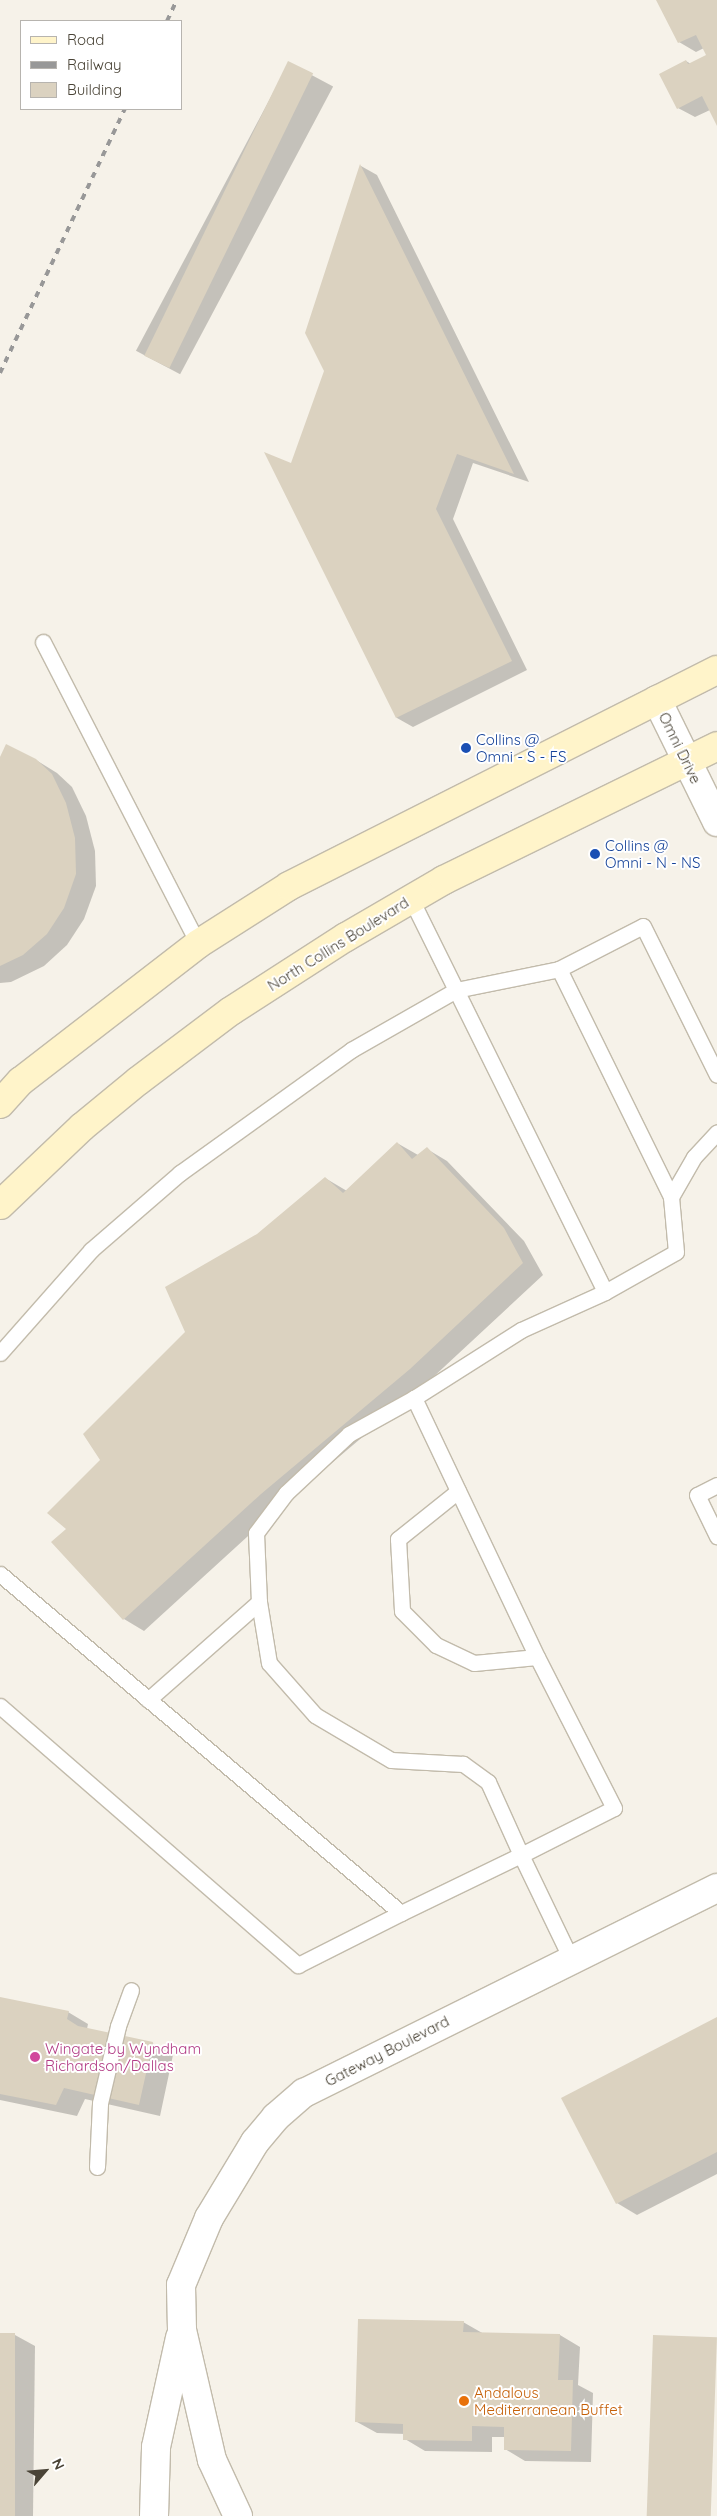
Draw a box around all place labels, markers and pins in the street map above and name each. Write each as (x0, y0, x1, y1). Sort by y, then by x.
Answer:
place label: Collins @ Omni - S - FS (476, 730, 566, 765)
marker: Collins @ Omni - S - FS (460, 742, 472, 754)
place label: Collins @ Omni - N - NS (605, 836, 700, 871)
marker: Collins @ Omni - N - NS (589, 848, 601, 860)
place label: Wingate by Wyndham Richardson/Dallas (45, 2039, 201, 2074)
marker: Wingate by Wyndham Richardson/Dallas (29, 2051, 41, 2063)
place label: Andalous Mediterranean Buffet (474, 2383, 623, 2418)
marker: Andalous Mediterranean Buffet (458, 2395, 470, 2407)

